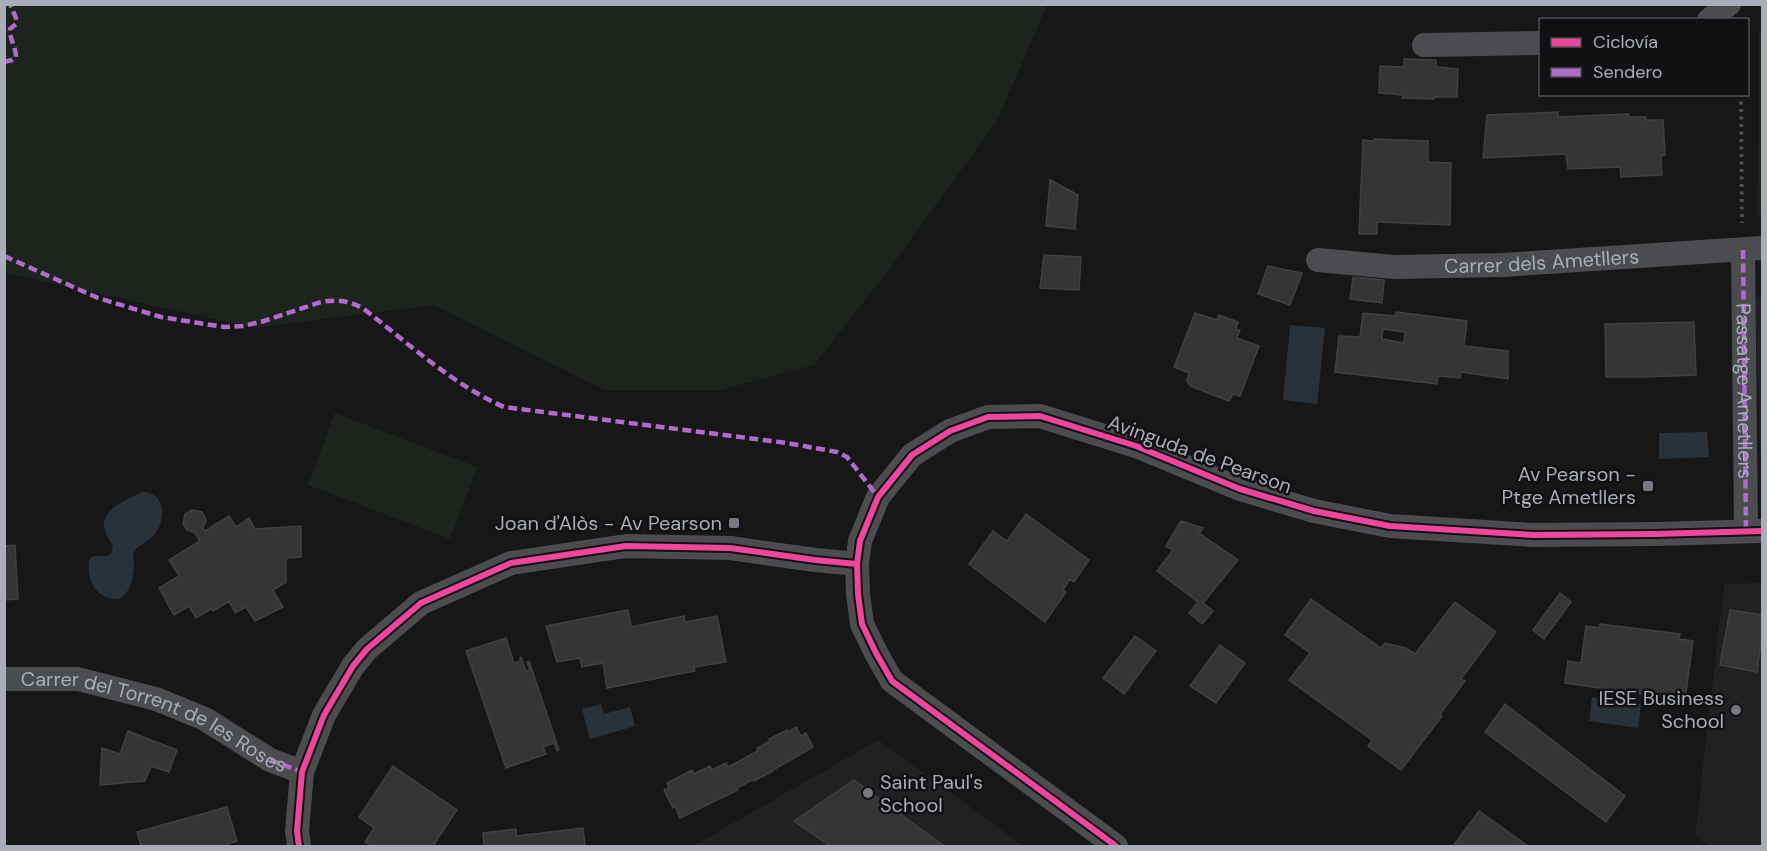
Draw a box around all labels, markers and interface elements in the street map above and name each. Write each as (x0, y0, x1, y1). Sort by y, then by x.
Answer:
legend (1539, 18, 1749, 96)
text: Ciclovía (1593, 30, 1658, 54)
text: Sendero (1593, 60, 1663, 84)
street label: Carrer dels Ametllers (1444, 243, 1640, 279)
street label: Passatge Ametllers (1731, 303, 1758, 479)
street label: Avinguda de Pearson (1105, 409, 1295, 499)
place label: Av Pearson - Ptge Ametllers (1501, 461, 1636, 510)
marker: Av Pearson - Ptge Ametllers (1641, 479, 1655, 493)
place label: Joan d'Alòs - Av Pearson (495, 510, 722, 536)
marker: Joan d'Alòs - Av Pearson (727, 516, 741, 530)
street label: Carrer del Torrent de les Roses (21, 666, 290, 778)
place label: IESE Business School (1599, 685, 1724, 734)
marker: IESE Business School (1729, 703, 1743, 717)
place label: Saint Paul's School (880, 769, 983, 818)
marker: Saint Paul's School (861, 786, 875, 800)

